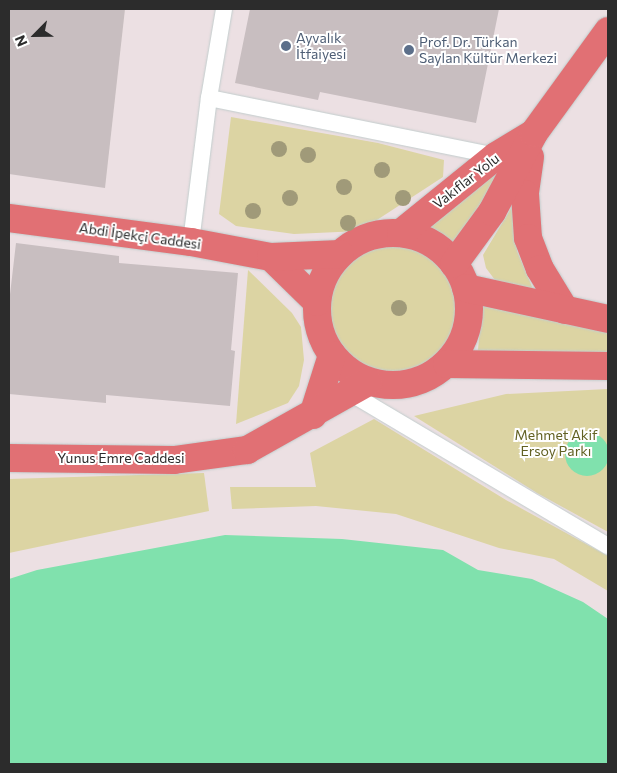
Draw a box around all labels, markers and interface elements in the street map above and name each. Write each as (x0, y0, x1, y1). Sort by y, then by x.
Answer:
north arrow (10, 10, 60, 60)
place label: Ayvalık İtfaiyesi (296, 30, 346, 62)
text: N (11, 33, 31, 49)
place label: Prof. Dr. Türkan Saylan Kültür Merkezi (419, 34, 557, 66)
marker: Ayvalık İtfaiyesi (280, 40, 292, 52)
marker: Prof. Dr. Türkan Saylan Kültür Merkezi (403, 44, 415, 56)
street label: Vakıflar Yolu (429, 150, 503, 212)
street label: Abdi İpekçi Caddesi (78, 219, 202, 253)
park label: Mehmet Akif Ersoy Parkı (514, 427, 598, 460)
street label: Yunus Emre Caddesi (57, 450, 185, 466)

